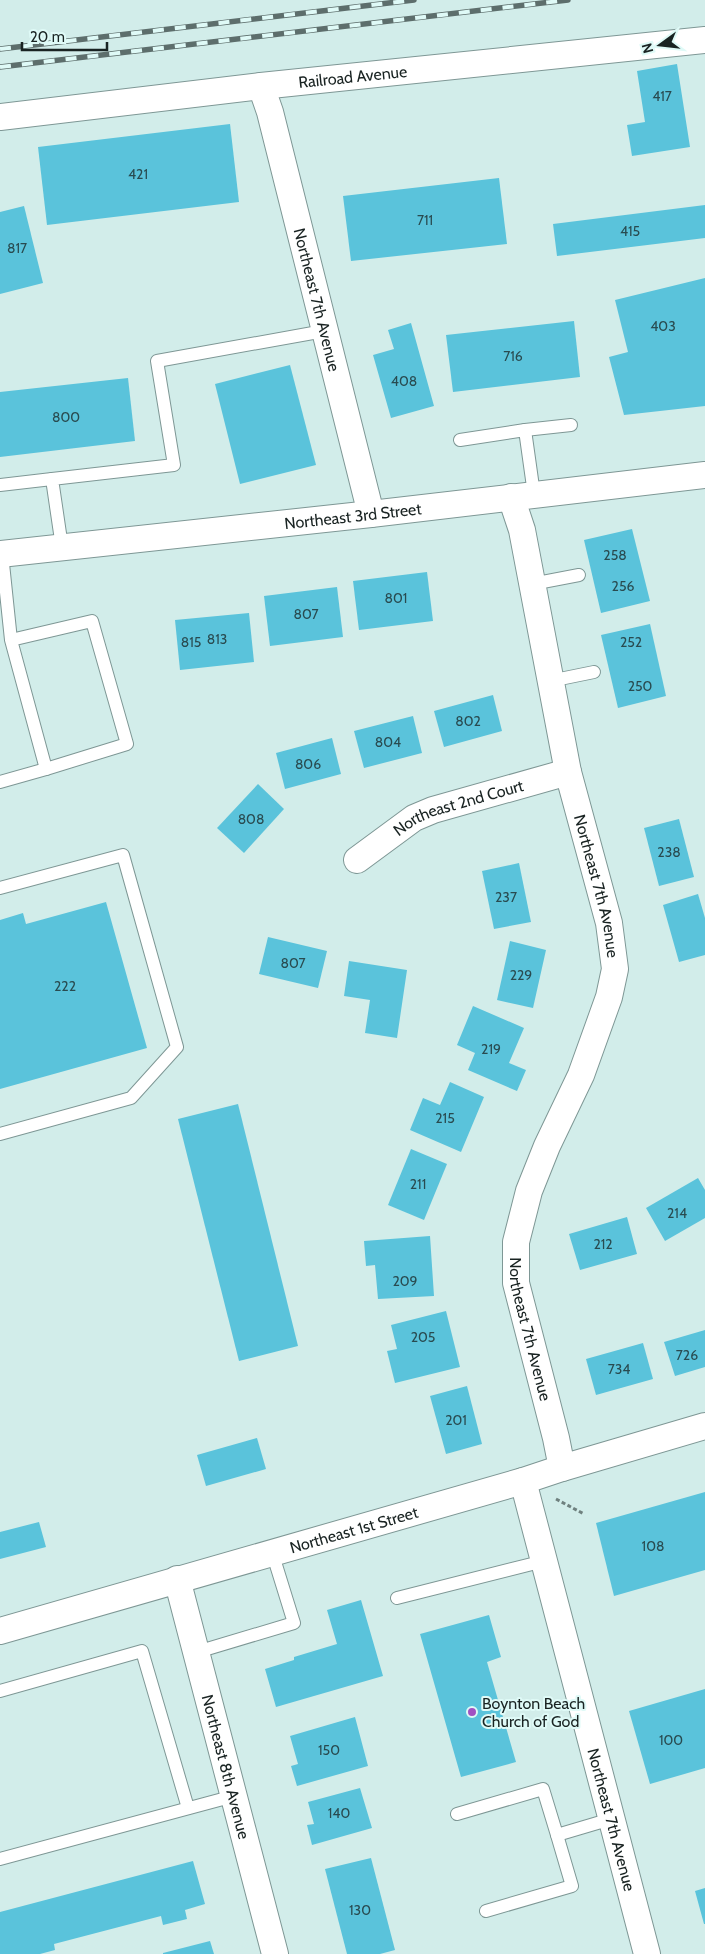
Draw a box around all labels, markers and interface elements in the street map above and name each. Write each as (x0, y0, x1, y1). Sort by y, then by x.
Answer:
scale bar (22, 20, 108, 52)
north arrow (635, 20, 685, 70)
text: 20 m (30, 28, 65, 46)
text: N (637, 41, 657, 55)
street label: Railroad Avenue (297, 61, 408, 92)
house number: 417 (652, 87, 672, 105)
house number: 421 (128, 165, 148, 183)
house number: 711 (417, 211, 433, 229)
house number: 415 (620, 222, 640, 240)
street label: Northeast 7th Avenue (290, 226, 344, 373)
house number: 817 (7, 239, 27, 257)
house number: 403 (650, 317, 676, 335)
house number: 716 (503, 347, 523, 365)
house number: 408 (391, 372, 417, 390)
house number: 800 (52, 408, 80, 426)
street label: Northeast 3rd Street (283, 499, 423, 533)
house number: 258 (603, 546, 627, 564)
house number: 256 (612, 577, 634, 595)
house number: 801 (385, 589, 407, 607)
house number: 807 (293, 605, 319, 623)
house number: 813 (207, 630, 227, 648)
house number: 815 (181, 633, 201, 651)
house number: 252 (620, 633, 642, 651)
house number: 250 (628, 677, 653, 695)
house number: 802 (455, 712, 481, 730)
house number: 804 (375, 733, 401, 751)
house number: 806 (295, 755, 321, 773)
street label: Northeast 2nd Court (389, 775, 526, 840)
house number: 808 (238, 810, 264, 828)
street label: Northeast 7th Avenue (570, 812, 623, 959)
house number: 238 (657, 843, 681, 861)
house number: 237 (495, 888, 517, 906)
house number: 807 (280, 954, 306, 972)
house number: 229 (510, 966, 532, 984)
house number: 222 (54, 977, 76, 995)
house number: 219 (481, 1040, 501, 1058)
house number: 215 (435, 1109, 455, 1127)
house number: 211 (410, 1175, 426, 1193)
house number: 214 (667, 1204, 687, 1222)
house number: 212 (593, 1235, 613, 1253)
street label: Northeast 7th Avenue (507, 1257, 555, 1403)
house number: 209 (392, 1272, 418, 1290)
house number: 205 (411, 1328, 435, 1346)
house number: 726 (676, 1346, 698, 1364)
house number: 734 (608, 1360, 630, 1378)
house number: 201 (445, 1411, 467, 1429)
street label: Northeast 1st Street (287, 1502, 421, 1557)
house number: 108 (642, 1537, 664, 1555)
street label: Northeast 8th Avenue (198, 1692, 254, 1841)
place label: Boynton Beach Church of God (482, 1694, 585, 1731)
marker: Boynton Beach Church of God (466, 1706, 478, 1718)
house number: 100 (659, 1731, 683, 1749)
house number: 150 (318, 1741, 340, 1759)
street label: Northeast 7th Avenue (584, 1746, 640, 1893)
house number: 140 (328, 1804, 350, 1822)
house number: 130 (349, 1901, 371, 1919)

